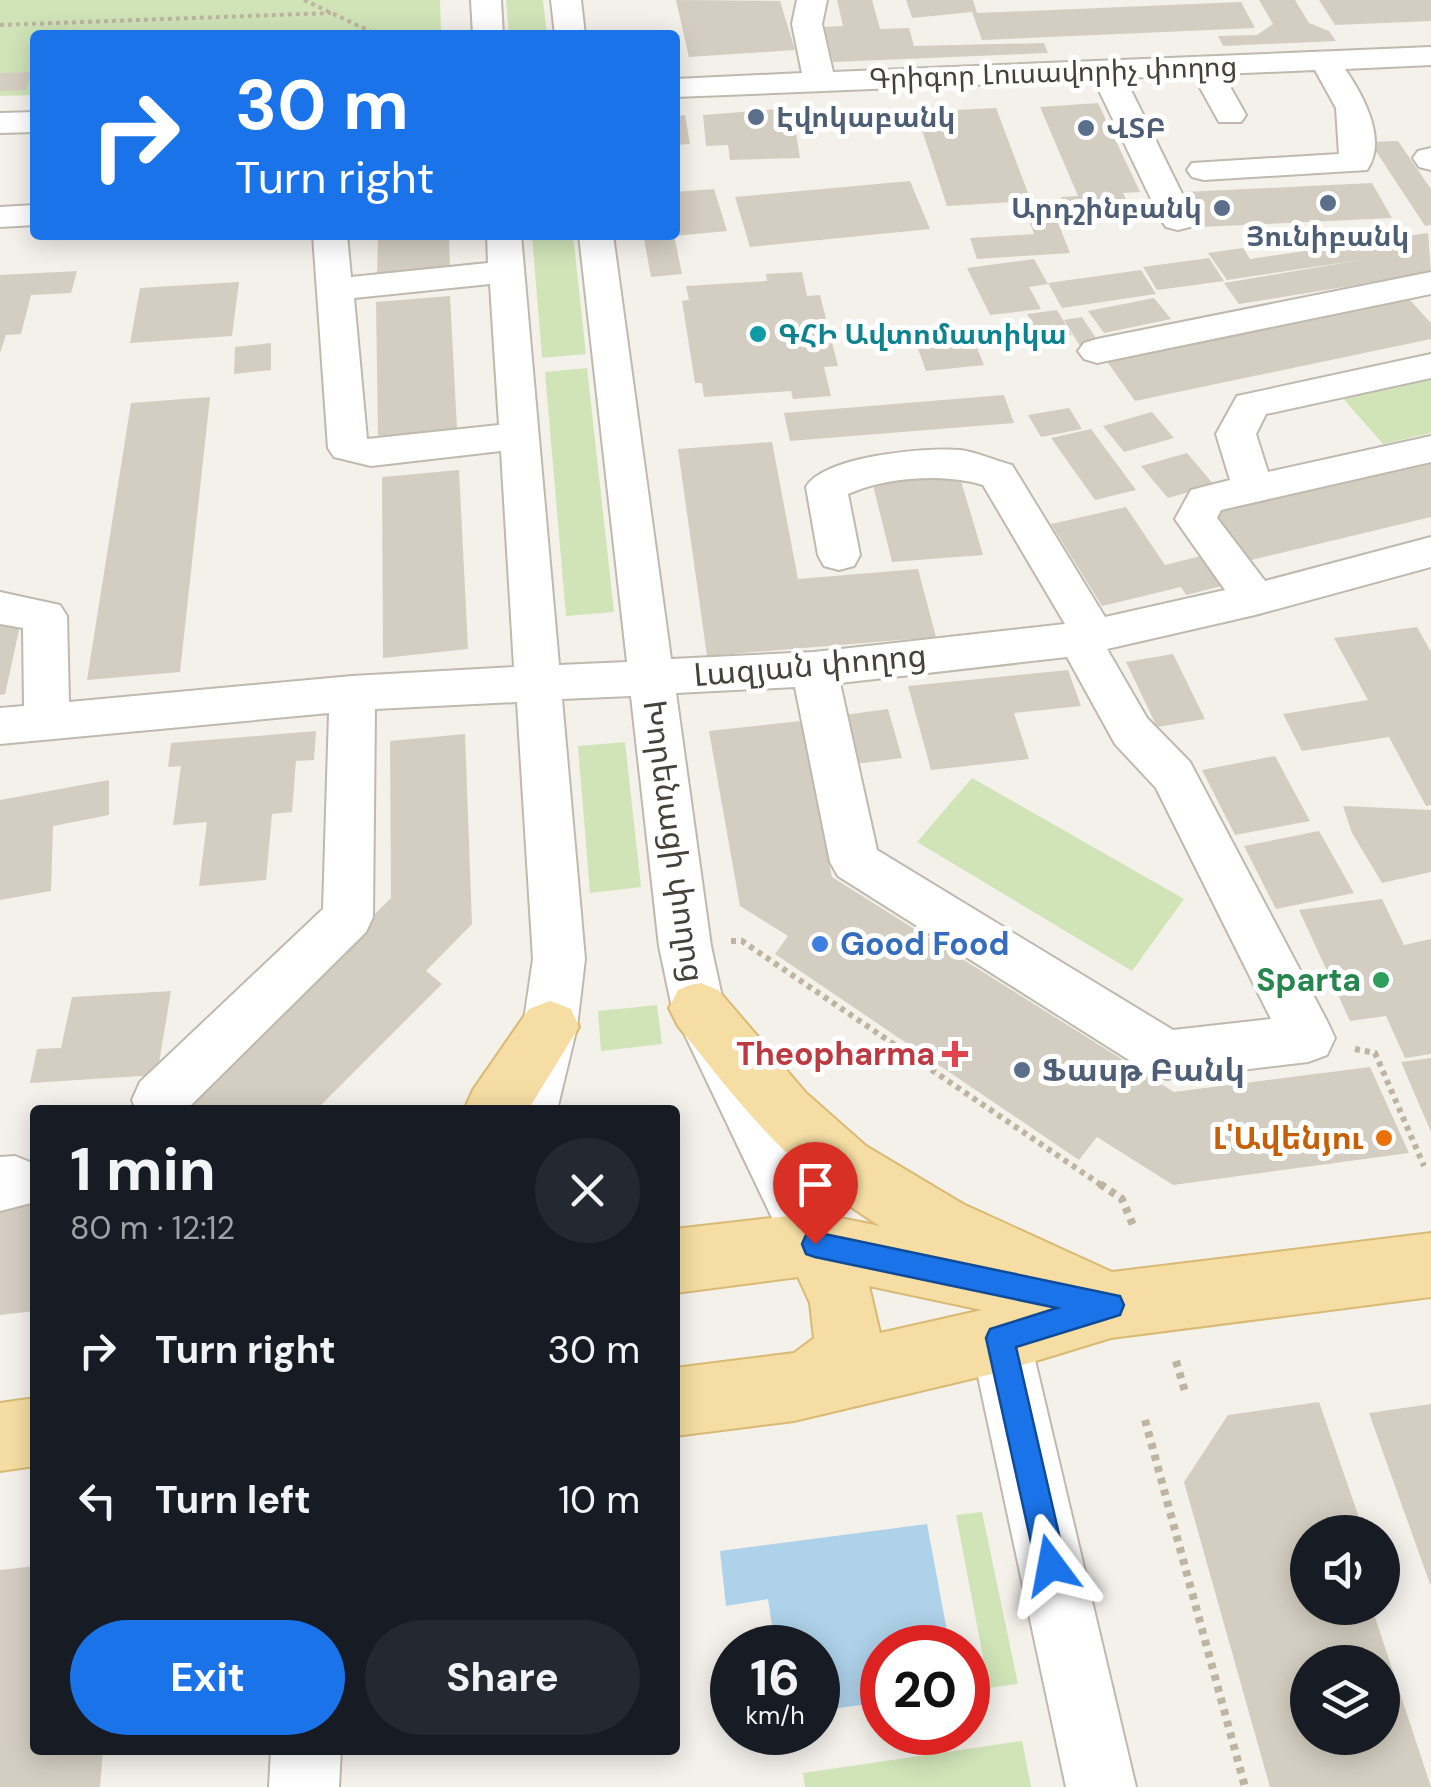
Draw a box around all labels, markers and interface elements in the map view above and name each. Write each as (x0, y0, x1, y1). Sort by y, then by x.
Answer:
street label: Գրիգոր Լուսավորիչ փողոց (868, 48, 1238, 97)
text: 30 m (235, 60, 409, 151)
icon: right (70, 70, 200, 200)
place label: Էվոկաբանկ (776, 99, 955, 136)
marker: Էվոկաբանկ (745, 106, 767, 128)
place label: ՎՏԲ (1106, 110, 1166, 147)
marker: ՎՏԲ (1075, 117, 1097, 139)
text: Turn right (235, 148, 434, 207)
place label: Արդշինբանկ (1011, 190, 1202, 227)
marker: Յունիբանկ (1317, 192, 1339, 214)
marker: Արդշինբանկ (1211, 197, 1233, 219)
place label: Յունիբանկ (1247, 218, 1409, 255)
place label: ԳՀԻ Ավտոմատիկա (778, 316, 1067, 353)
marker: ԳՀԻ Ավտոմատիկա (747, 323, 769, 345)
street label: Լազյան փողոց (692, 634, 928, 696)
street label: Խորենացի փողոց (633, 697, 715, 985)
place label: Good Food (840, 923, 1009, 965)
marker: Good Food (809, 933, 831, 955)
place label: Sparta (1256, 959, 1361, 1001)
marker: Sparta (1370, 969, 1392, 991)
place label: Theopharma (736, 1033, 935, 1075)
marker: Theopharma (944, 1043, 966, 1065)
place label: Ֆասթ Բանկ (1042, 1049, 1245, 1091)
marker: Ֆասթ Բանկ (1011, 1059, 1033, 1081)
place label: Լ'Ավենյու (1213, 1117, 1364, 1159)
marker: Լ'Ավենյու (1373, 1127, 1395, 1149)
text: 1 min (70, 1130, 216, 1209)
button: close (535, 1138, 640, 1243)
pin (773, 1142, 858, 1245)
icon: arrive (788, 1157, 843, 1212)
text: 80 m · 12:12 (70, 1207, 235, 1249)
icon: right (70, 1323, 125, 1378)
text: Turn right (155, 1325, 336, 1375)
text: 30 m (548, 1325, 640, 1375)
icon: left (70, 1473, 125, 1528)
text: Turn left (155, 1475, 311, 1525)
text: 10 m (558, 1475, 640, 1525)
position arrow (999, 1513, 1103, 1617)
map controls (1290, 1515, 1400, 1755)
button: sound (1290, 1515, 1400, 1625)
button: Exit (70, 1620, 345, 1735)
button: Share (365, 1620, 640, 1735)
speed limit sign: 20 (860, 1625, 990, 1755)
text: 16 (750, 1645, 800, 1711)
button: layers (1290, 1645, 1400, 1755)
text: km/h (745, 1699, 805, 1732)

